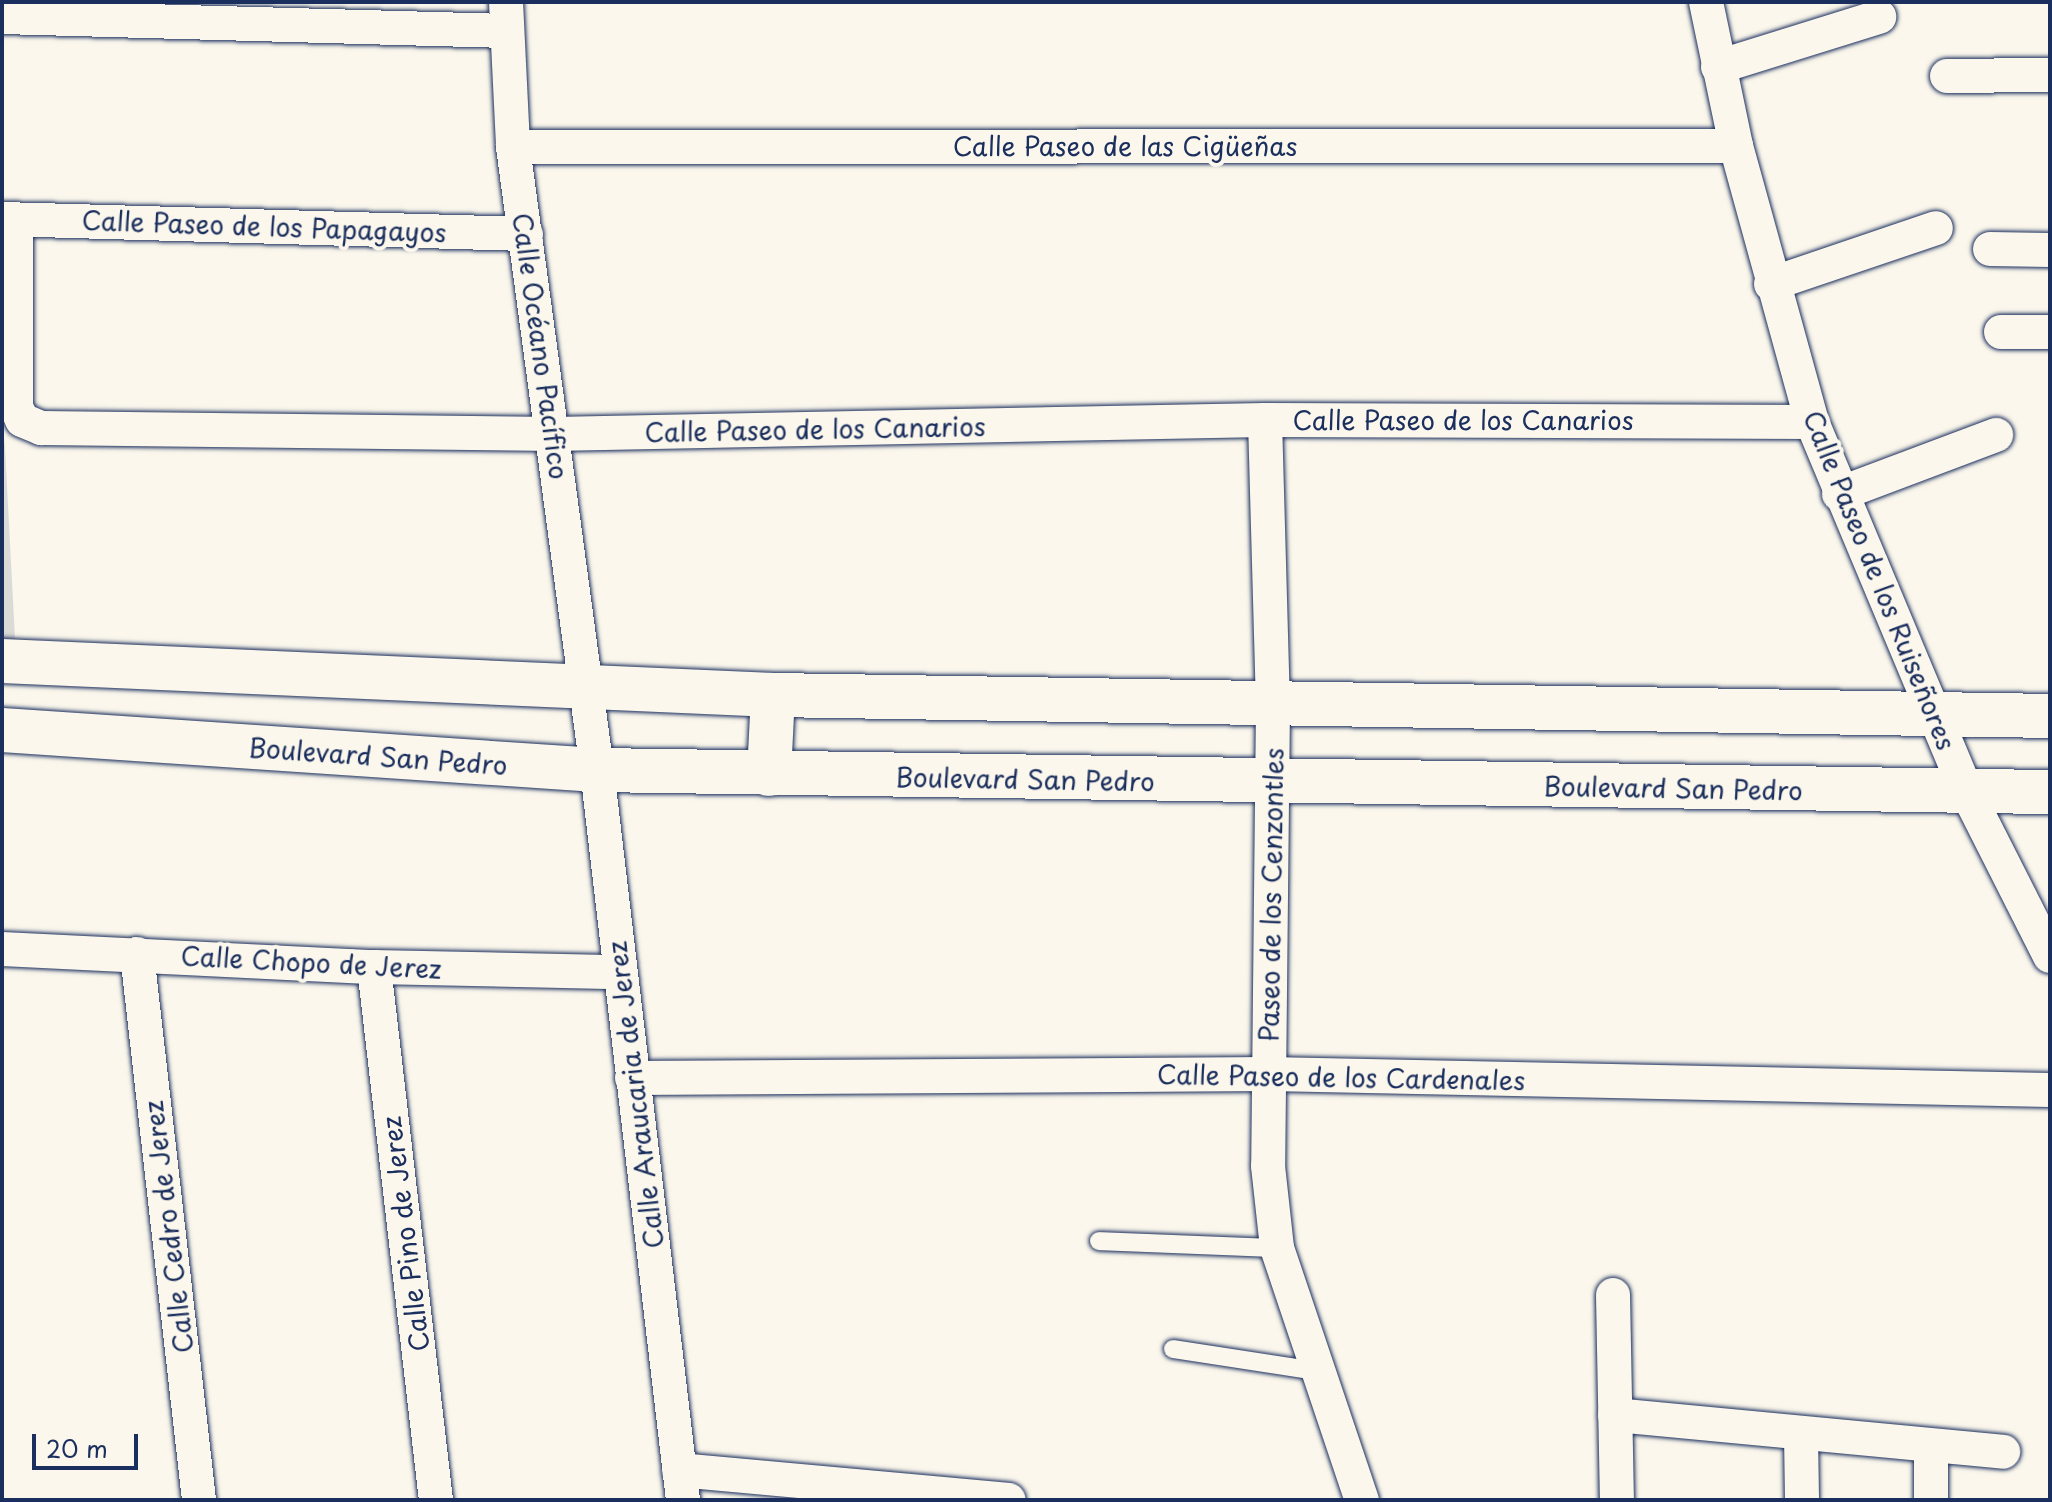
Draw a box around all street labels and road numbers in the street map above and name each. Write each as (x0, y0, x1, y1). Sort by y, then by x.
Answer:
street label: Calle Paseo de las Cigüeñas (951, 130, 1299, 162)
street label: Calle Paseo de los Papagayos (81, 204, 447, 248)
street label: Calle Océano Pacífico (507, 210, 575, 482)
street label: Calle Paseo de los Canarios (1291, 404, 1635, 436)
street label: Calle Paseo de los Ruiseñores (1797, 405, 1963, 755)
street label: Calle Paseo de los Canarios (643, 410, 987, 448)
street label: Boulevard San Pedro (248, 731, 508, 781)
street label: Paseo de los Cenzontles (1253, 748, 1289, 1042)
street label: Boulevard San Pedro (896, 761, 1154, 797)
street label: Boulevard San Pedro (1544, 770, 1802, 806)
street label: Calle Araucaria de Jerez (601, 939, 669, 1251)
street label: Calle Chopo de Jerez (179, 940, 443, 984)
street label: Calle Paseo de los Cardenales (1156, 1058, 1526, 1096)
street label: Calle Cedro de Jerez (137, 1097, 199, 1357)
street label: Calle Pino de Jerez (375, 1115, 435, 1353)

